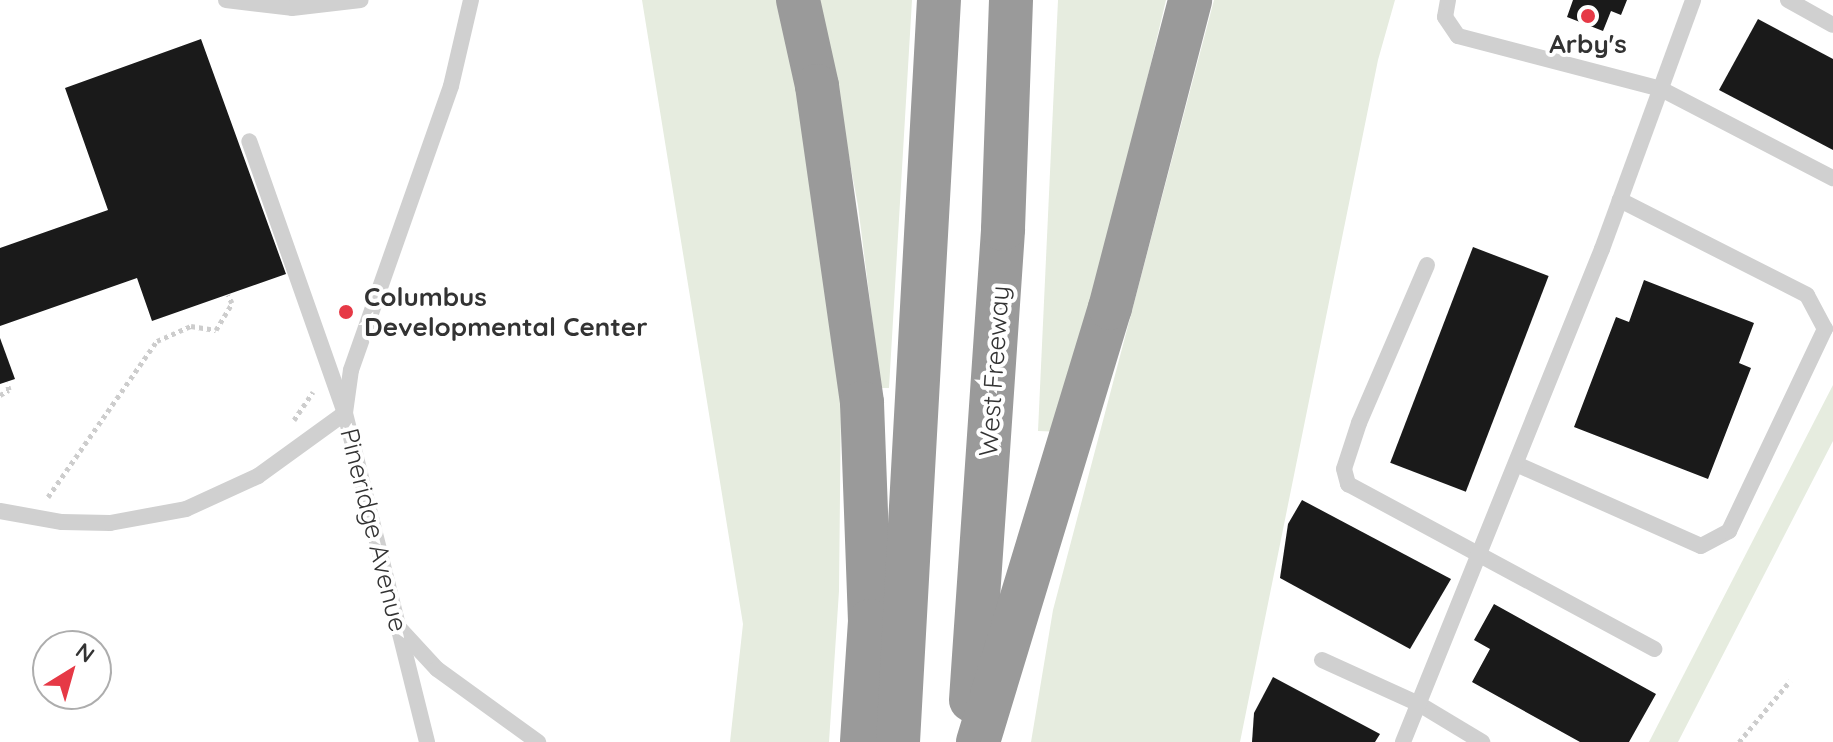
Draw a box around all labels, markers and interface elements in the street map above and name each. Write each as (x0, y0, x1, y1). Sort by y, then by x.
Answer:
marker: Arby's (1579, 7, 1597, 25)
place label: Arby's (1549, 28, 1627, 60)
place label: Columbus Developmental Center (364, 281, 647, 342)
street label: West Freeway (972, 285, 1016, 457)
marker: Columbus Developmental Center (335, 301, 357, 323)
street label: Pineridge Avenue (334, 425, 414, 635)
north arrow (32, 630, 112, 710)
text: N (70, 636, 100, 668)

